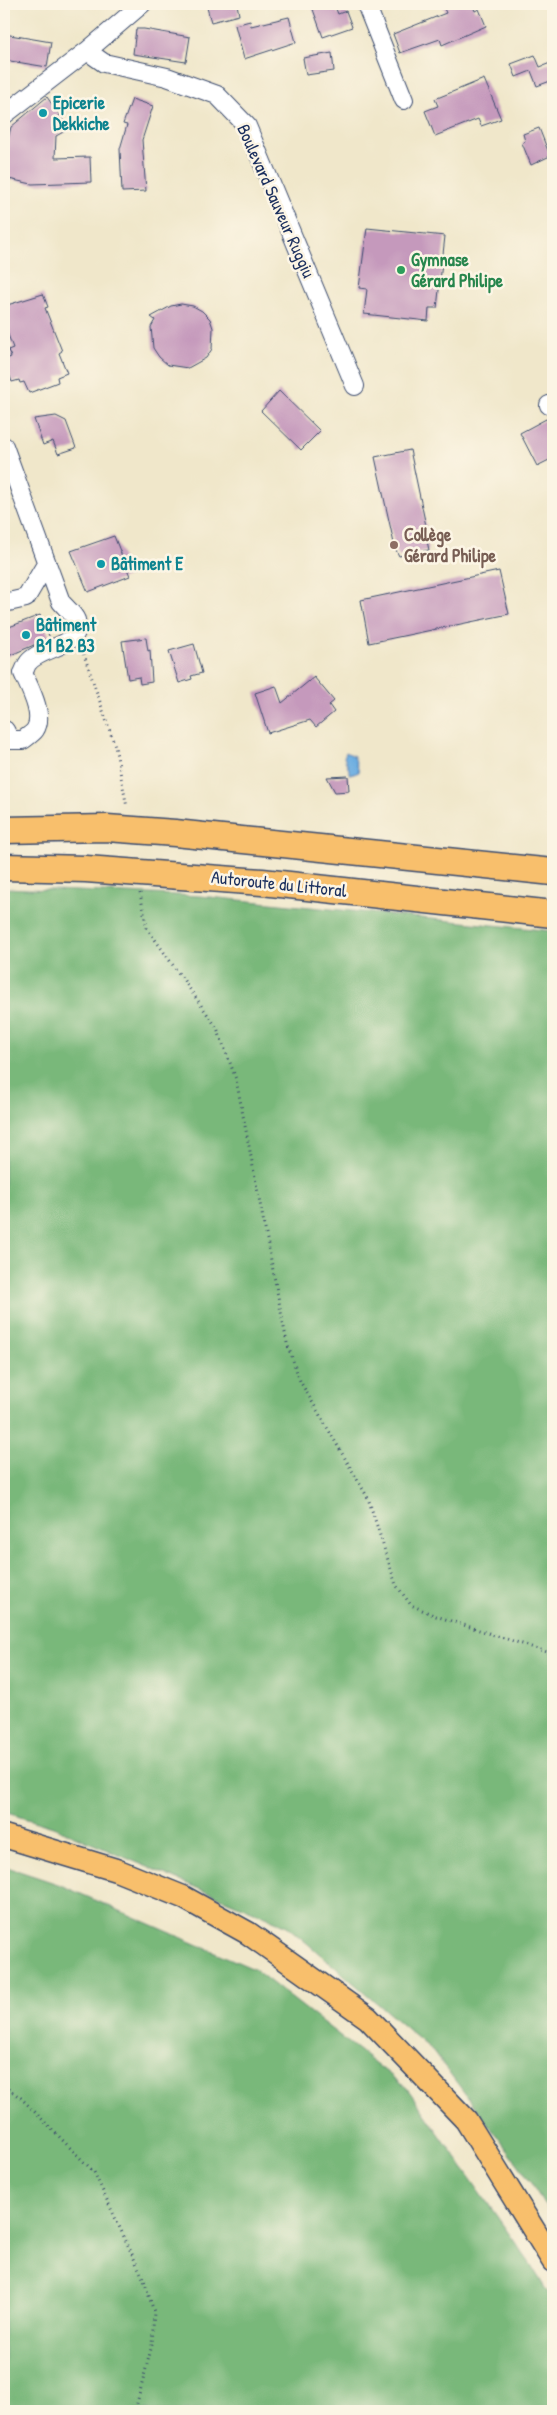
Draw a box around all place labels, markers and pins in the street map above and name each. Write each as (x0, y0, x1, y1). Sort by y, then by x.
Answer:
place label: Epicerie Dekkiche (53, 90, 110, 136)
marker: Epicerie Dekkiche (37, 107, 49, 119)
place label: Gymnase Gérard Philipe (411, 247, 504, 294)
marker: Gymnase Gérard Philipe (395, 264, 407, 276)
place label: Collège Gérard Philipe (404, 522, 497, 569)
marker: Collège Gérard Philipe (388, 539, 400, 551)
place label: Bâtiment E (111, 551, 184, 576)
marker: Bâtiment E (95, 558, 107, 570)
place label: Bâtiment B1 B2 B3 (36, 612, 97, 658)
marker: Bâtiment B1 B2 B3 (20, 629, 32, 641)

